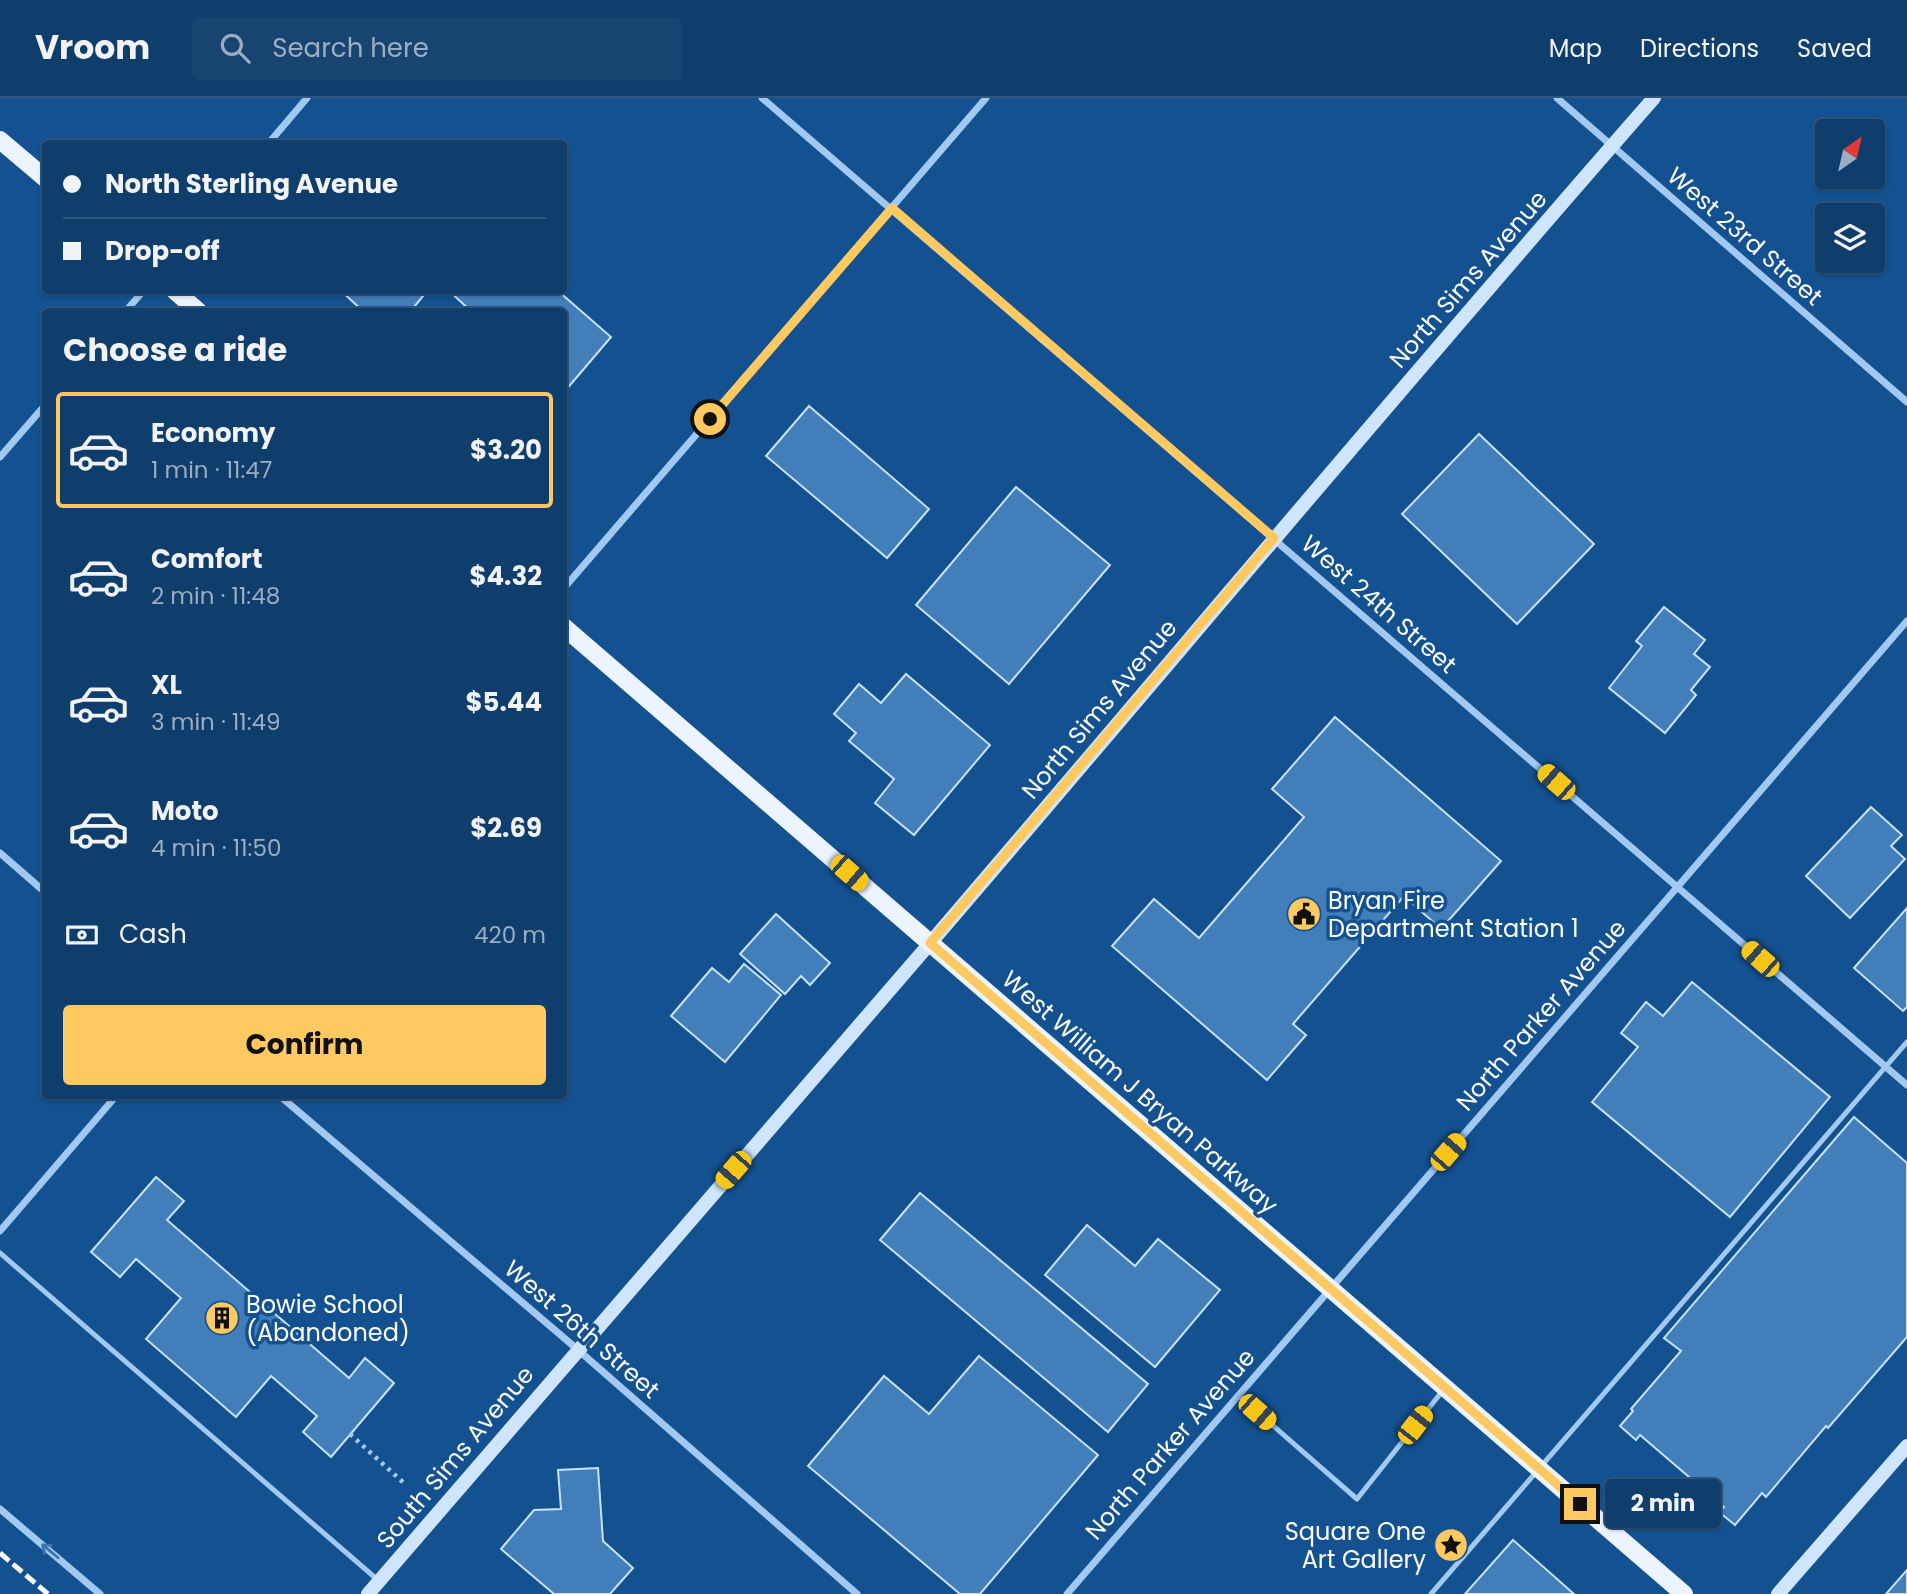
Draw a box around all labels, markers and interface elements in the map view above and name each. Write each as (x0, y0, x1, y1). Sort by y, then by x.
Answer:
search box (192, 17, 682, 80)
text: Vroom (35, 24, 150, 71)
icon: search (216, 29, 254, 67)
text: Search here (272, 30, 429, 66)
text: Map (1549, 32, 1602, 65)
text: Directions (1640, 32, 1759, 65)
text: Saved (1797, 32, 1872, 65)
north arrow (1815, 119, 1885, 189)
map controls (1815, 119, 1885, 273)
street label: West 23rd Street (1660, 159, 1830, 313)
text: North Sterling Avenue (105, 166, 398, 202)
street label: North Sims Avenue (1382, 183, 1554, 375)
button: layers (1815, 203, 1885, 273)
text: Drop-off (105, 233, 220, 269)
text: Choose a ride (63, 327, 287, 372)
route start (694, 403, 726, 435)
text: Economy (151, 415, 275, 451)
icon: car (67, 419, 130, 482)
text: $3.20 (470, 432, 542, 468)
text: 1 min · 11:47 (151, 454, 272, 486)
street label: West 24th Street (1294, 527, 1464, 681)
text: Comfort (151, 541, 263, 577)
icon: car (67, 545, 130, 608)
text: $4.32 (469, 558, 542, 594)
text: 2 min · 11:48 (151, 580, 280, 612)
street label: North Sims Avenue (1014, 612, 1184, 806)
text: XL (151, 667, 182, 703)
icon: car (67, 671, 130, 734)
text: $5.44 (465, 684, 542, 720)
text: 3 min · 11:49 (151, 706, 281, 738)
car (1534, 760, 1579, 804)
text: Moto (151, 793, 219, 829)
icon: car (67, 797, 130, 860)
text: $2.69 (470, 810, 542, 846)
text: 4 min · 11:50 (151, 832, 281, 864)
car (827, 851, 872, 895)
place label: Bryan Fire Department Station 1 (1328, 884, 1579, 945)
public building icon: Bryan Fire Department Station 1 (1285, 895, 1323, 933)
street label: North Parker Avenue (1449, 912, 1633, 1118)
icon: cash (63, 916, 101, 954)
text: Cash (119, 916, 187, 952)
text: 420 m (474, 919, 546, 951)
car (1738, 937, 1783, 981)
street label: West William J Bryan Parkway (995, 963, 1285, 1221)
button: Confirm (63, 1005, 546, 1085)
car (1427, 1129, 1470, 1175)
car (712, 1147, 755, 1193)
street label: West 26th Street (497, 1252, 667, 1406)
place label: Bowie School (Abandoned) (246, 1288, 410, 1349)
building icon: Bowie School (Abandoned) (203, 1299, 241, 1337)
street label: North Parker Avenue (1078, 1341, 1262, 1547)
street label: South Sims Avenue (369, 1359, 541, 1555)
car (1235, 1390, 1280, 1434)
car (1394, 1402, 1437, 1448)
callout: 2 min (1604, 1480, 1720, 1528)
text: 2 min (1631, 1487, 1695, 1519)
route end (1564, 1488, 1596, 1520)
place label: Square One Art Gallery (1285, 1515, 1426, 1576)
place icon: Square One Art Gallery (1432, 1526, 1470, 1564)
one-way arrow (41, 1543, 59, 1559)

